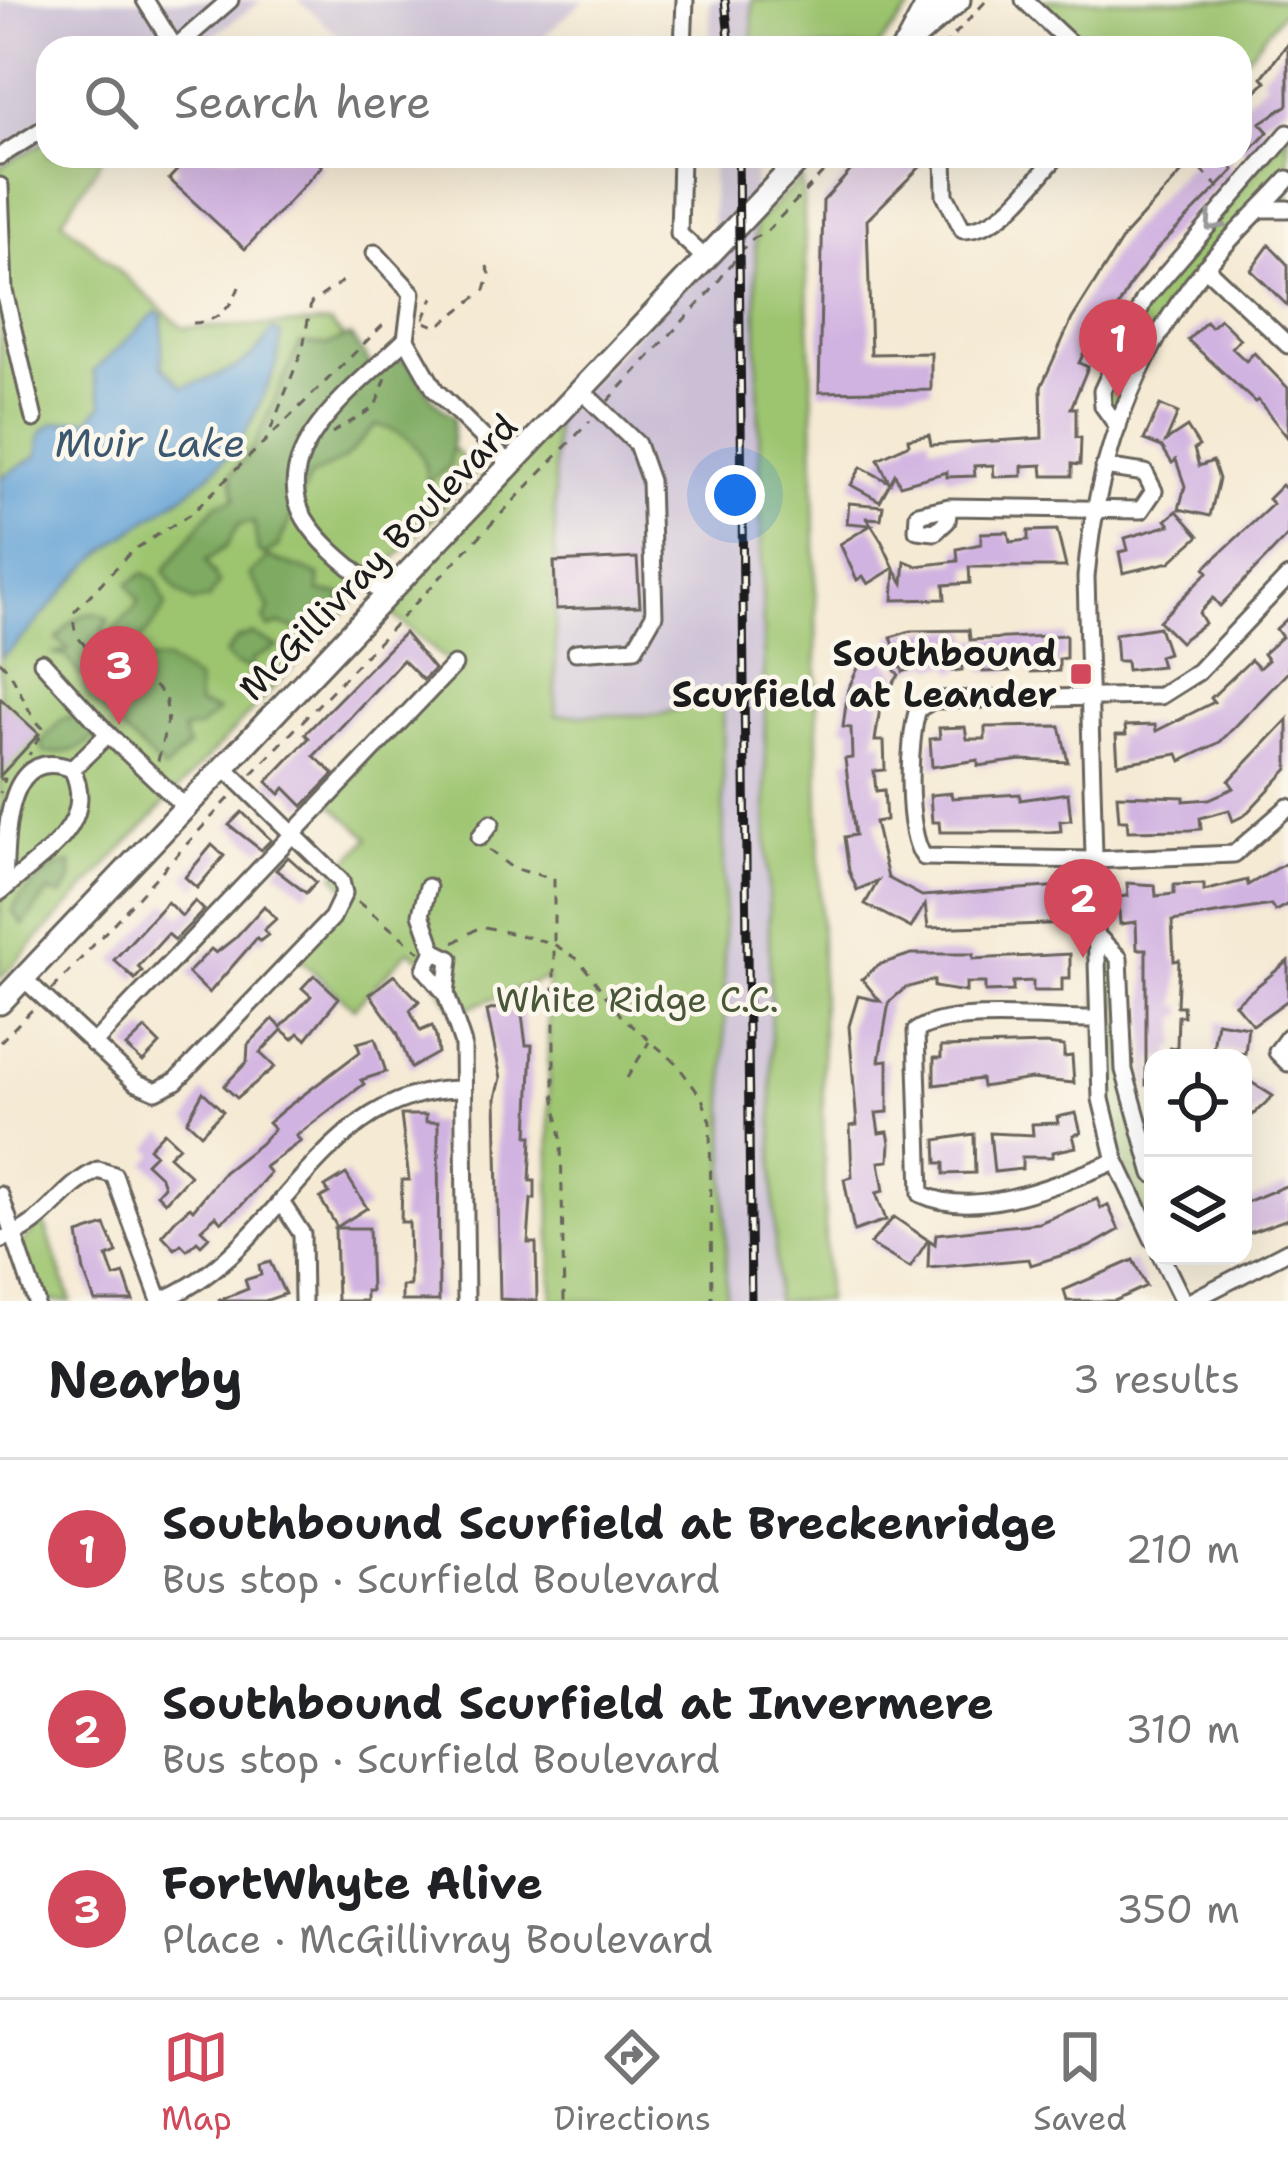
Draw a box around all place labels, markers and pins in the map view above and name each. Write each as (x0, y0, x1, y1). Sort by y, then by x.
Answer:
pin: 1 (1079, 299, 1157, 398)
pin: 3 (80, 626, 158, 725)
place label: Southbound Scurfield at Leander (672, 629, 1057, 719)
marker: Southbound Scurfield at Leander (1068, 661, 1094, 687)
pin: 2 (1044, 859, 1122, 958)

